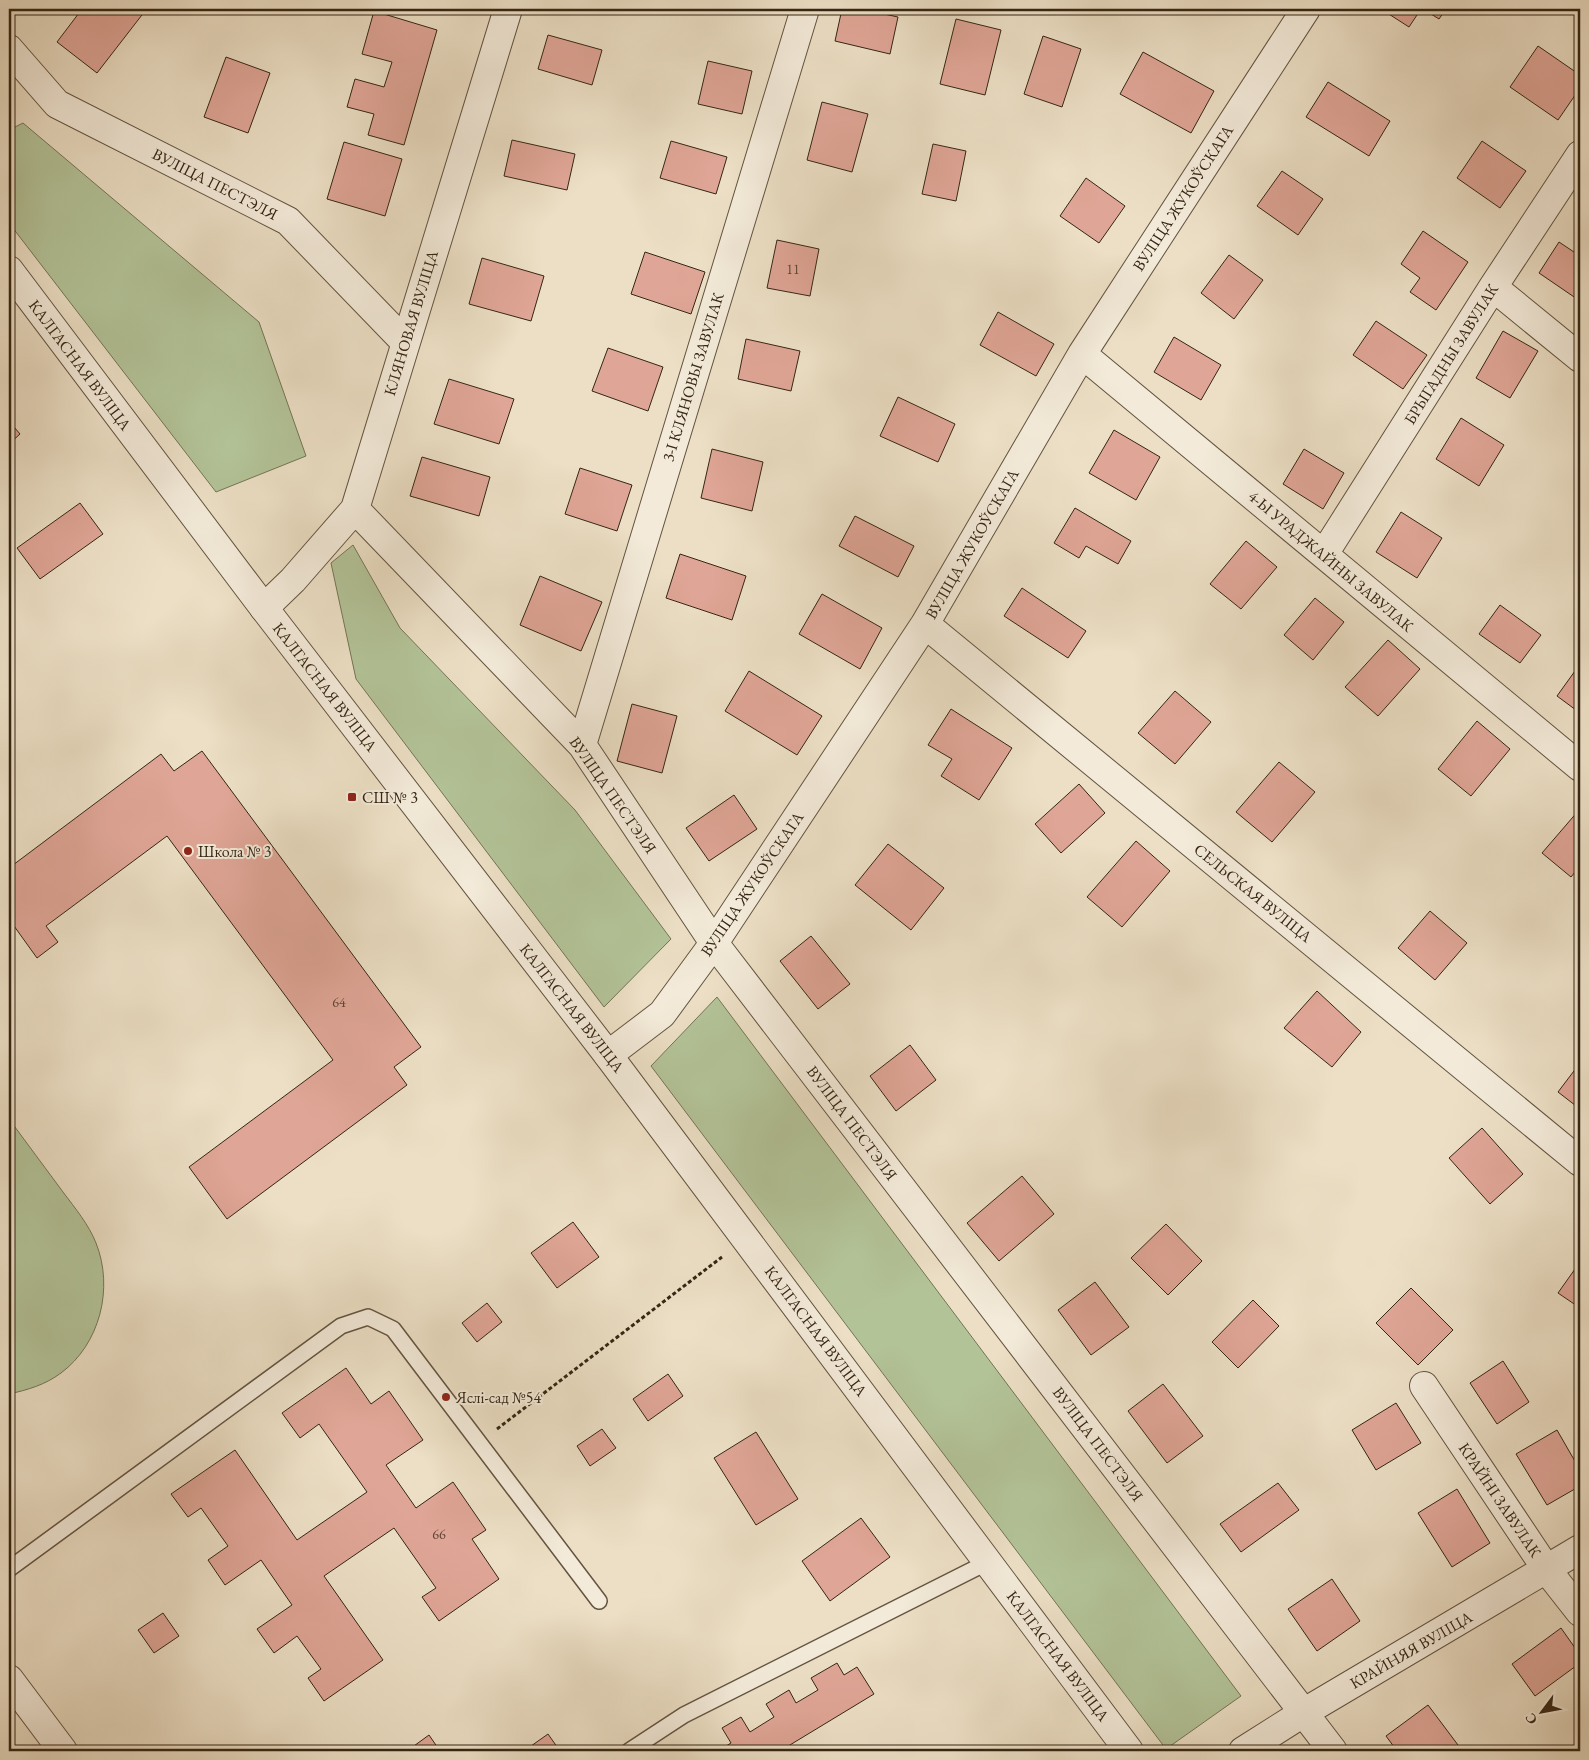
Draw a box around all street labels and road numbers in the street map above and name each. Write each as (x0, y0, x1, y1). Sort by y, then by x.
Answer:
street label: ВУЛІЦА ЖУКОЎСКАГА (1128, 120, 1239, 275)
street label: ВУЛІЦА ПЕСТЭЛЯ (149, 143, 282, 225)
street label: КЛЯНОВАЯ ВУЛІЦА (379, 247, 443, 398)
street label: БРЫГАДНЫ ЗАВУЛАК (1399, 279, 1503, 428)
street label: 3-І КЛЯНОВЫ ЗАВУЛАК (657, 290, 729, 464)
street label: КАЛГАСНАЯ ВУЛІЦА (24, 295, 137, 435)
street label: ВУЛІЦА ЖУКОЎСКАГА (920, 464, 1024, 623)
street label: 4-Ы УРАДЖАЙНЫ ЗАВУЛАК (1244, 486, 1418, 637)
street label: КАЛГАСНАЯ ВУЛІЦА (268, 618, 383, 757)
street label: ВУЛІЦА ПЕСТЭЛЯ (565, 732, 661, 858)
street label: ВУЛІЦА ЖУКОЎСКАГА (696, 807, 809, 960)
street label: СЕЛЬСКАЯ ВУЛІЦА (1190, 839, 1317, 948)
street label: КАЛГАСНАЯ ВУЛІЦА (515, 939, 630, 1078)
street label: ВУЛІЦА ПЕСТЭЛЯ (802, 1061, 902, 1185)
street label: КАЛГАСНАЯ ВУЛІЦА (760, 1261, 873, 1401)
street label: ВУЛІЦА ПЕСТЭЛЯ (1048, 1382, 1148, 1506)
street label: КРАЙНІ ЗАВУЛАК (1454, 1439, 1546, 1562)
street label: КАЛГАСНАЯ ВУЛІЦА (1002, 1586, 1115, 1726)
street label: КРАЙНЯЯ ВУЛІЦА (1346, 1606, 1477, 1694)

